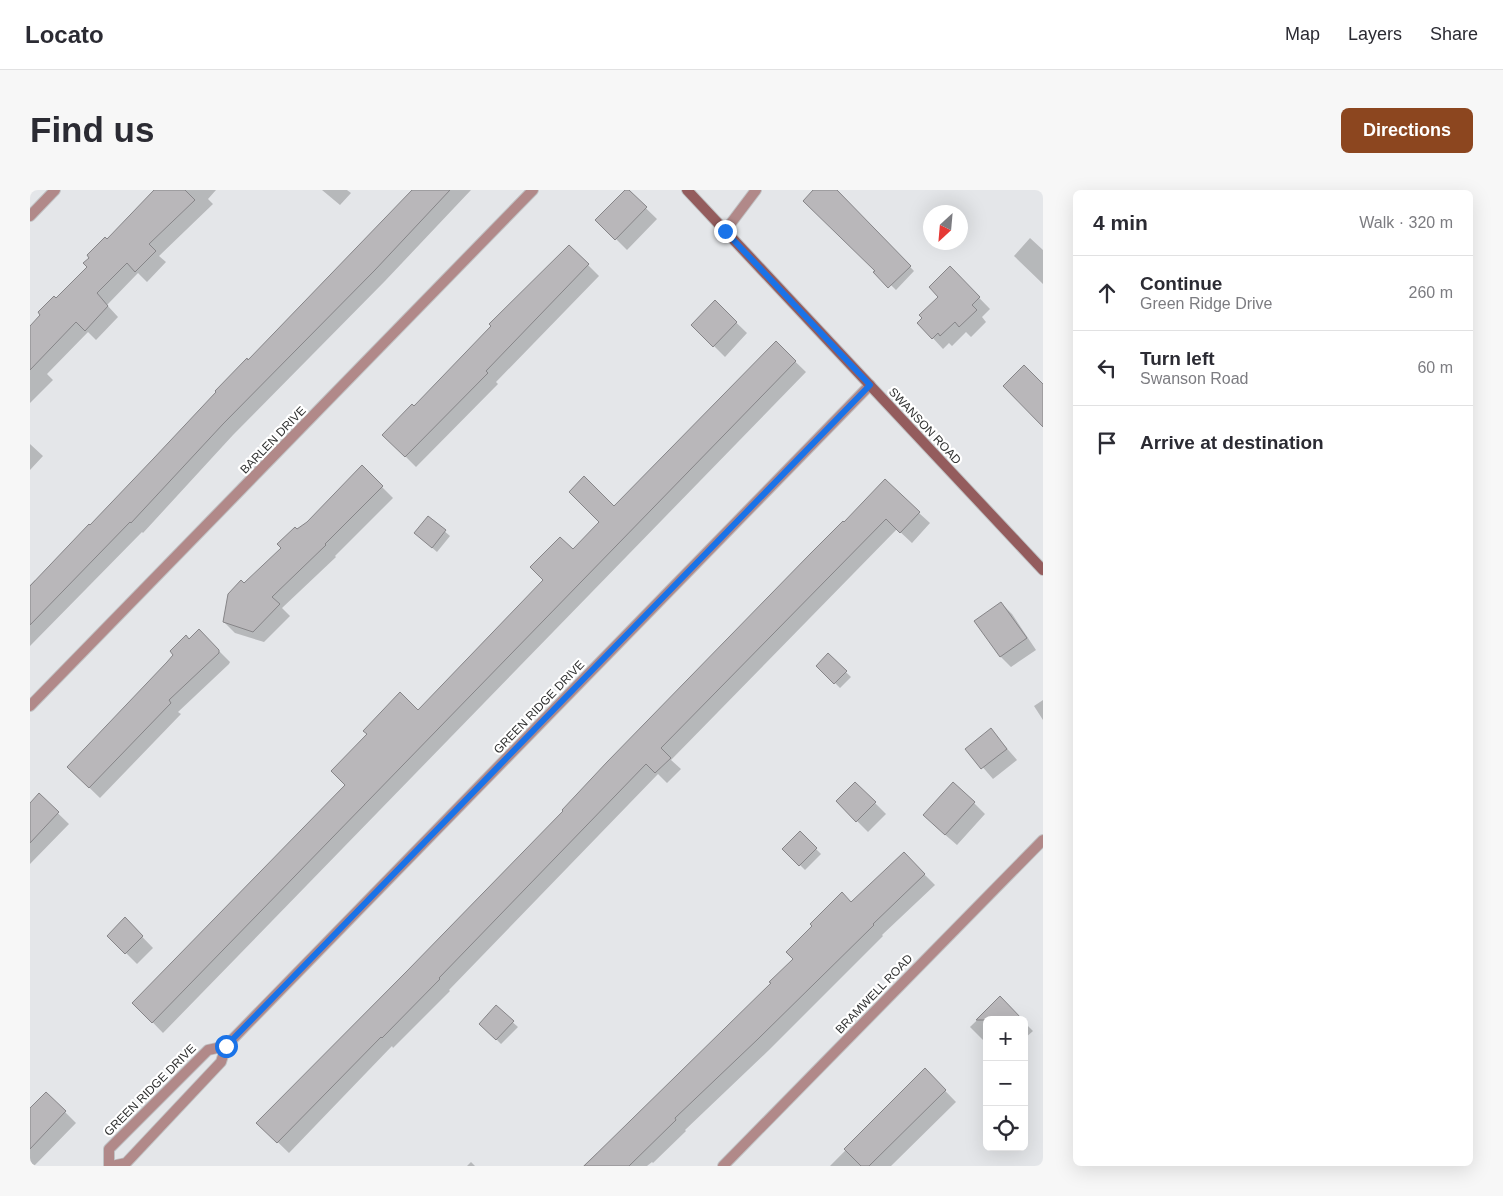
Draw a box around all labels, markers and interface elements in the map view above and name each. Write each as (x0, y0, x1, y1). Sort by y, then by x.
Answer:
text: Locato (25, 21, 104, 48)
text: Map (1285, 24, 1320, 44)
text: Layers (1348, 24, 1402, 44)
text: Share (1430, 24, 1478, 44)
button: Directions (1341, 108, 1473, 153)
text: Find us (30, 110, 154, 149)
north arrow (923, 205, 968, 250)
text: 4 min (1093, 211, 1148, 234)
text: Walk · 320 m (1359, 214, 1453, 231)
route end (714, 220, 737, 243)
text: Continue (1140, 273, 1222, 294)
icon: ahead (1093, 279, 1121, 307)
text: 260 m (1409, 284, 1453, 301)
text: Green Ridge Drive (1140, 295, 1273, 312)
text: Turn left (1140, 348, 1215, 369)
icon: left (1093, 354, 1121, 382)
text: 60 m (1417, 359, 1453, 376)
text: Swanson Road (1140, 370, 1249, 387)
street label: SWANSON ROAD (886, 385, 964, 467)
street label: BARLEN DRIVE (237, 403, 309, 477)
icon: arrive (1093, 429, 1121, 457)
text: Arrive at destination (1140, 432, 1324, 453)
street label: GREEN RIDGE DRIVE (491, 658, 587, 756)
street label: BRAMWELL ROAD (833, 951, 916, 1037)
map controls (983, 1016, 1028, 1151)
button: + (983, 1016, 1028, 1061)
route start (215, 1035, 238, 1058)
street label: GREEN RIDGE DRIVE (101, 1041, 199, 1139)
button: − (983, 1061, 1028, 1106)
button: locate (983, 1106, 1028, 1151)

